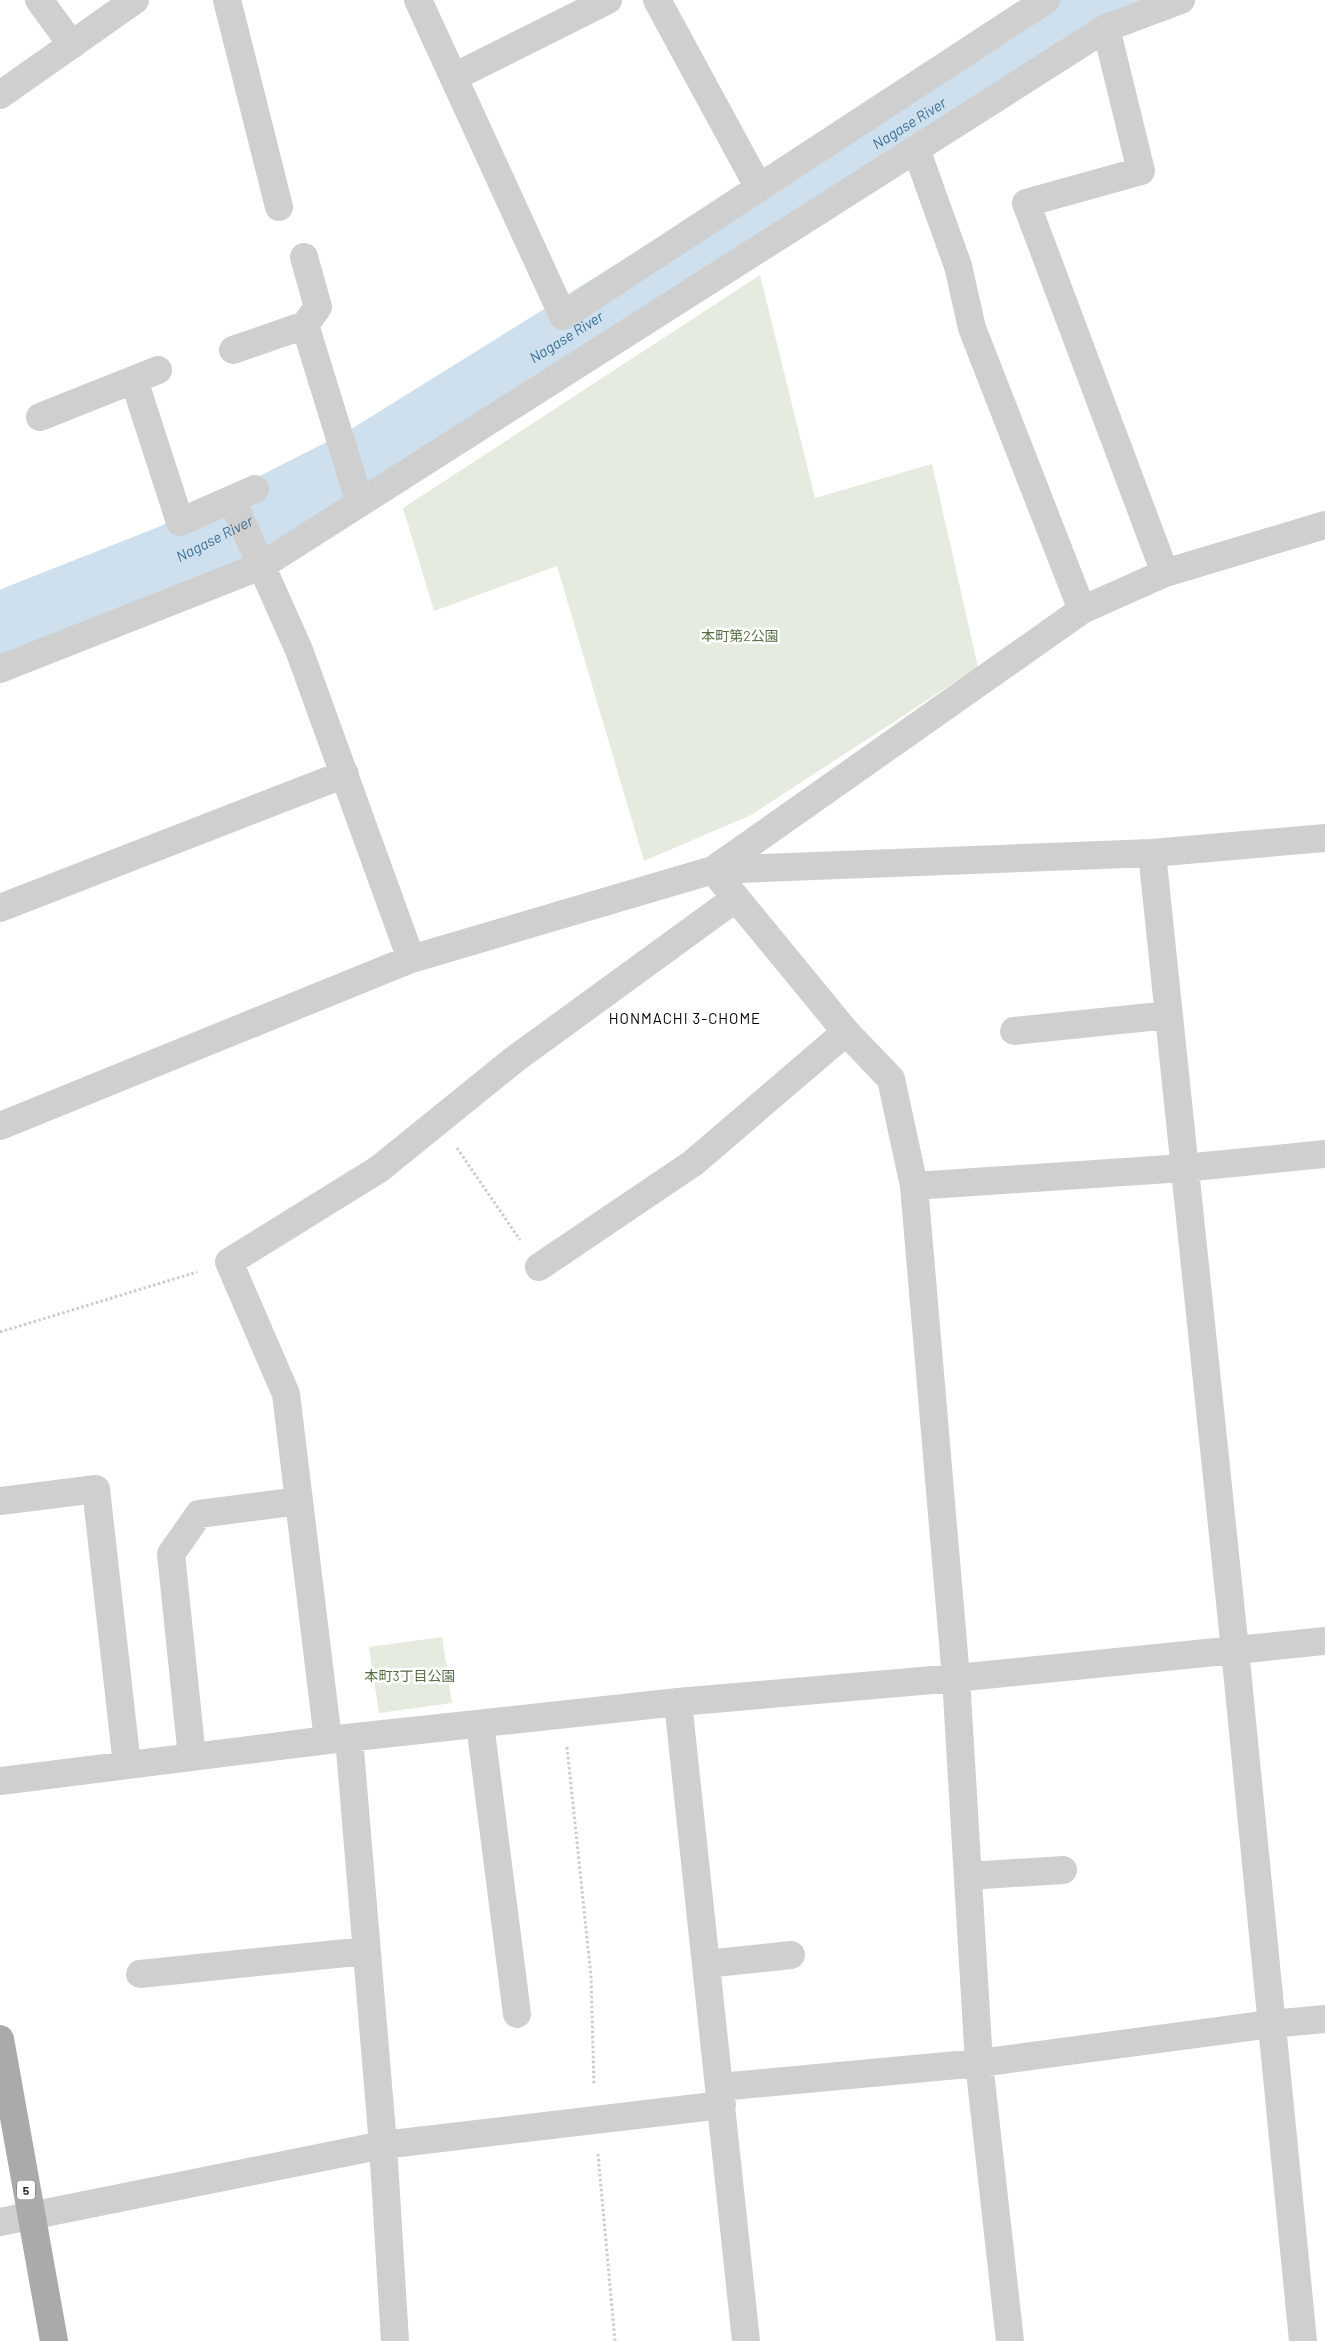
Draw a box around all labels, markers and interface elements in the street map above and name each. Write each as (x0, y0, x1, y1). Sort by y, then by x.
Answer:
water label: Nagase River (869, 93, 950, 153)
water label: Nagase River (526, 306, 607, 366)
water label: Nagase River (173, 511, 256, 565)
park label: 本町第2公園 (701, 627, 779, 644)
district label: HONMACHI 3-CHOME (609, 1009, 761, 1027)
park label: 本町3丁目公園 (364, 1667, 456, 1684)
road number: 5 (17, 2180, 35, 2200)

